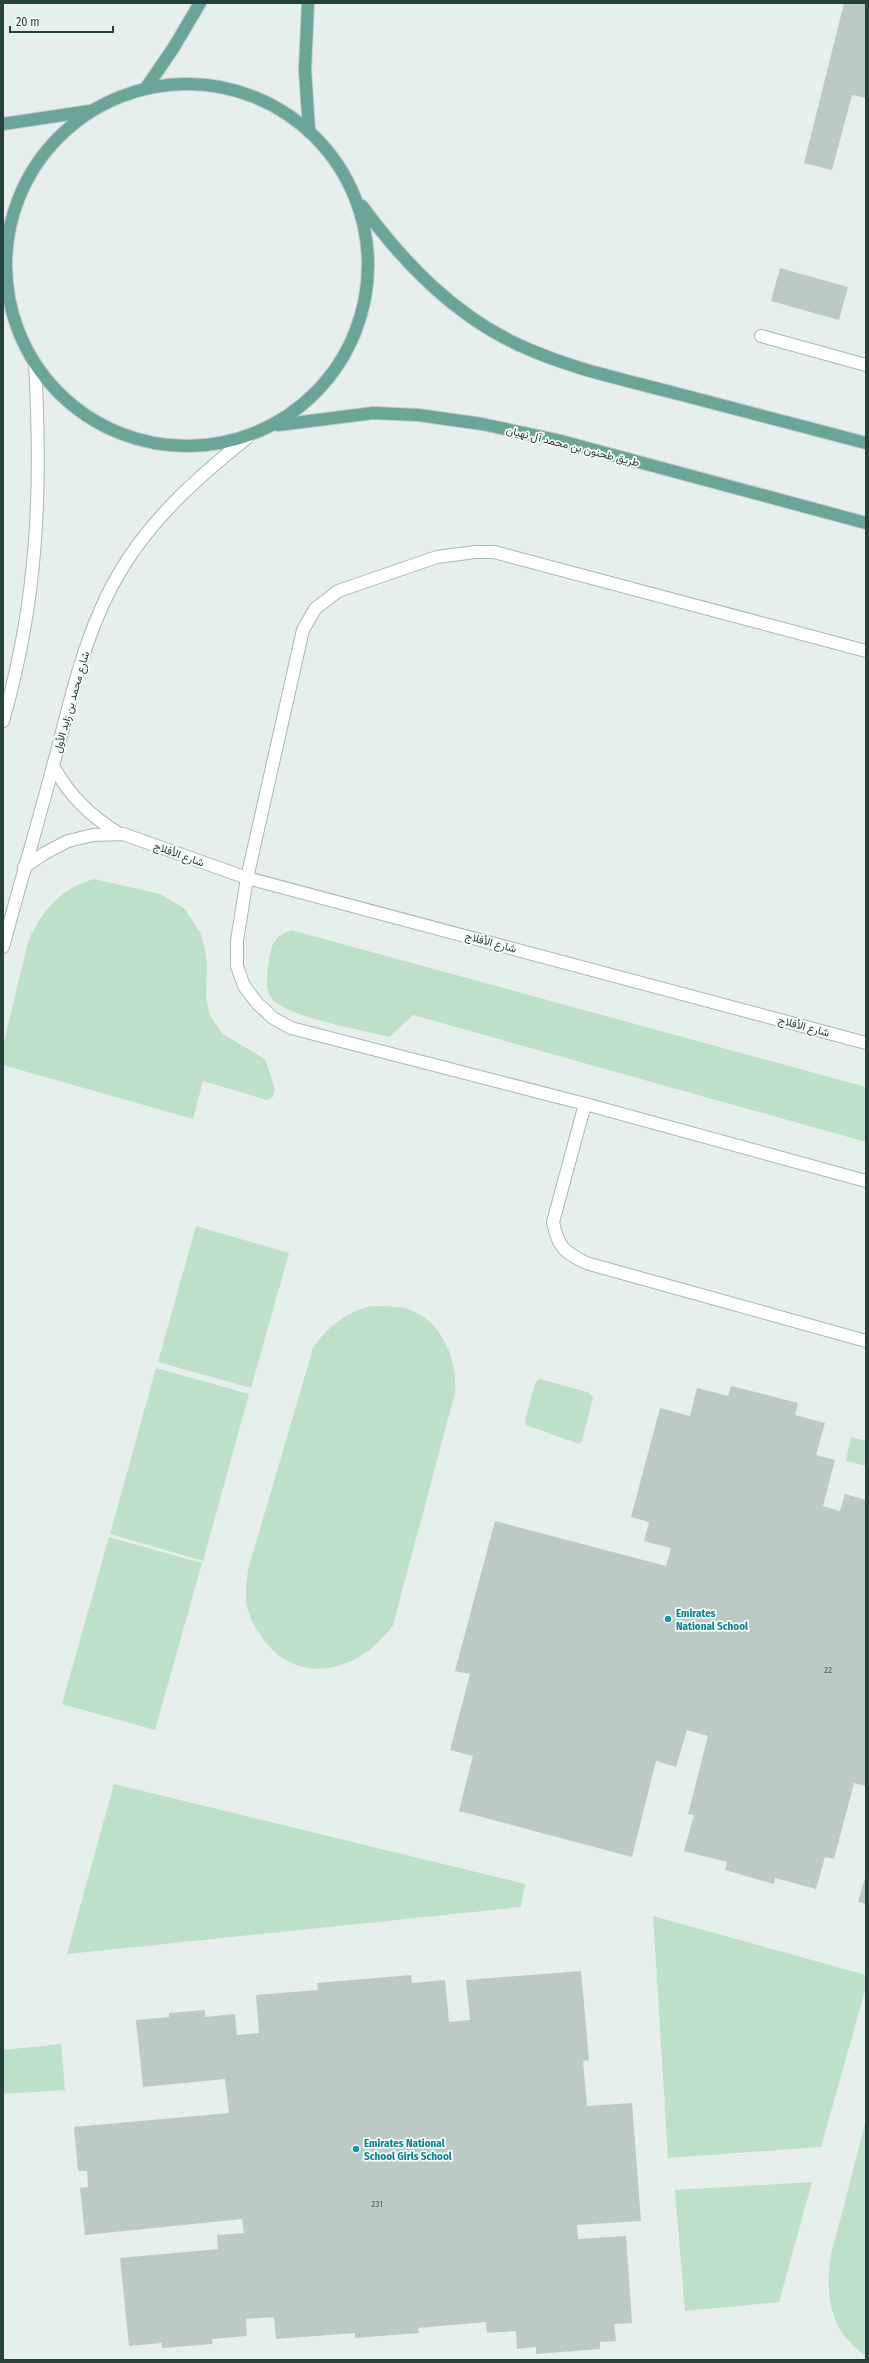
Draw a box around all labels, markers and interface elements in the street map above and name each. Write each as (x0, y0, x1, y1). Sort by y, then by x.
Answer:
scale bar (10, 8, 113, 34)
text: 20 m (16, 15, 40, 29)
street label: طريق طحنون بن محمد آل نهيان (505, 424, 641, 469)
street label: شارع محمد بن زايد الأول (51, 650, 93, 755)
street label: شارع الأفلاج (152, 839, 206, 871)
street label: شارع الأفلاج (464, 929, 518, 957)
street label: شارع الأفلاج (777, 1013, 831, 1041)
place label: Emirates National School (676, 1607, 749, 1633)
marker: Emirates National School (663, 1614, 673, 1624)
house number: 22 (824, 1665, 832, 1675)
place label: Emirates National School Girls School (364, 2137, 453, 2163)
marker: Emirates National School Girls School (351, 2144, 361, 2154)
house number: 231 (371, 2199, 383, 2209)

